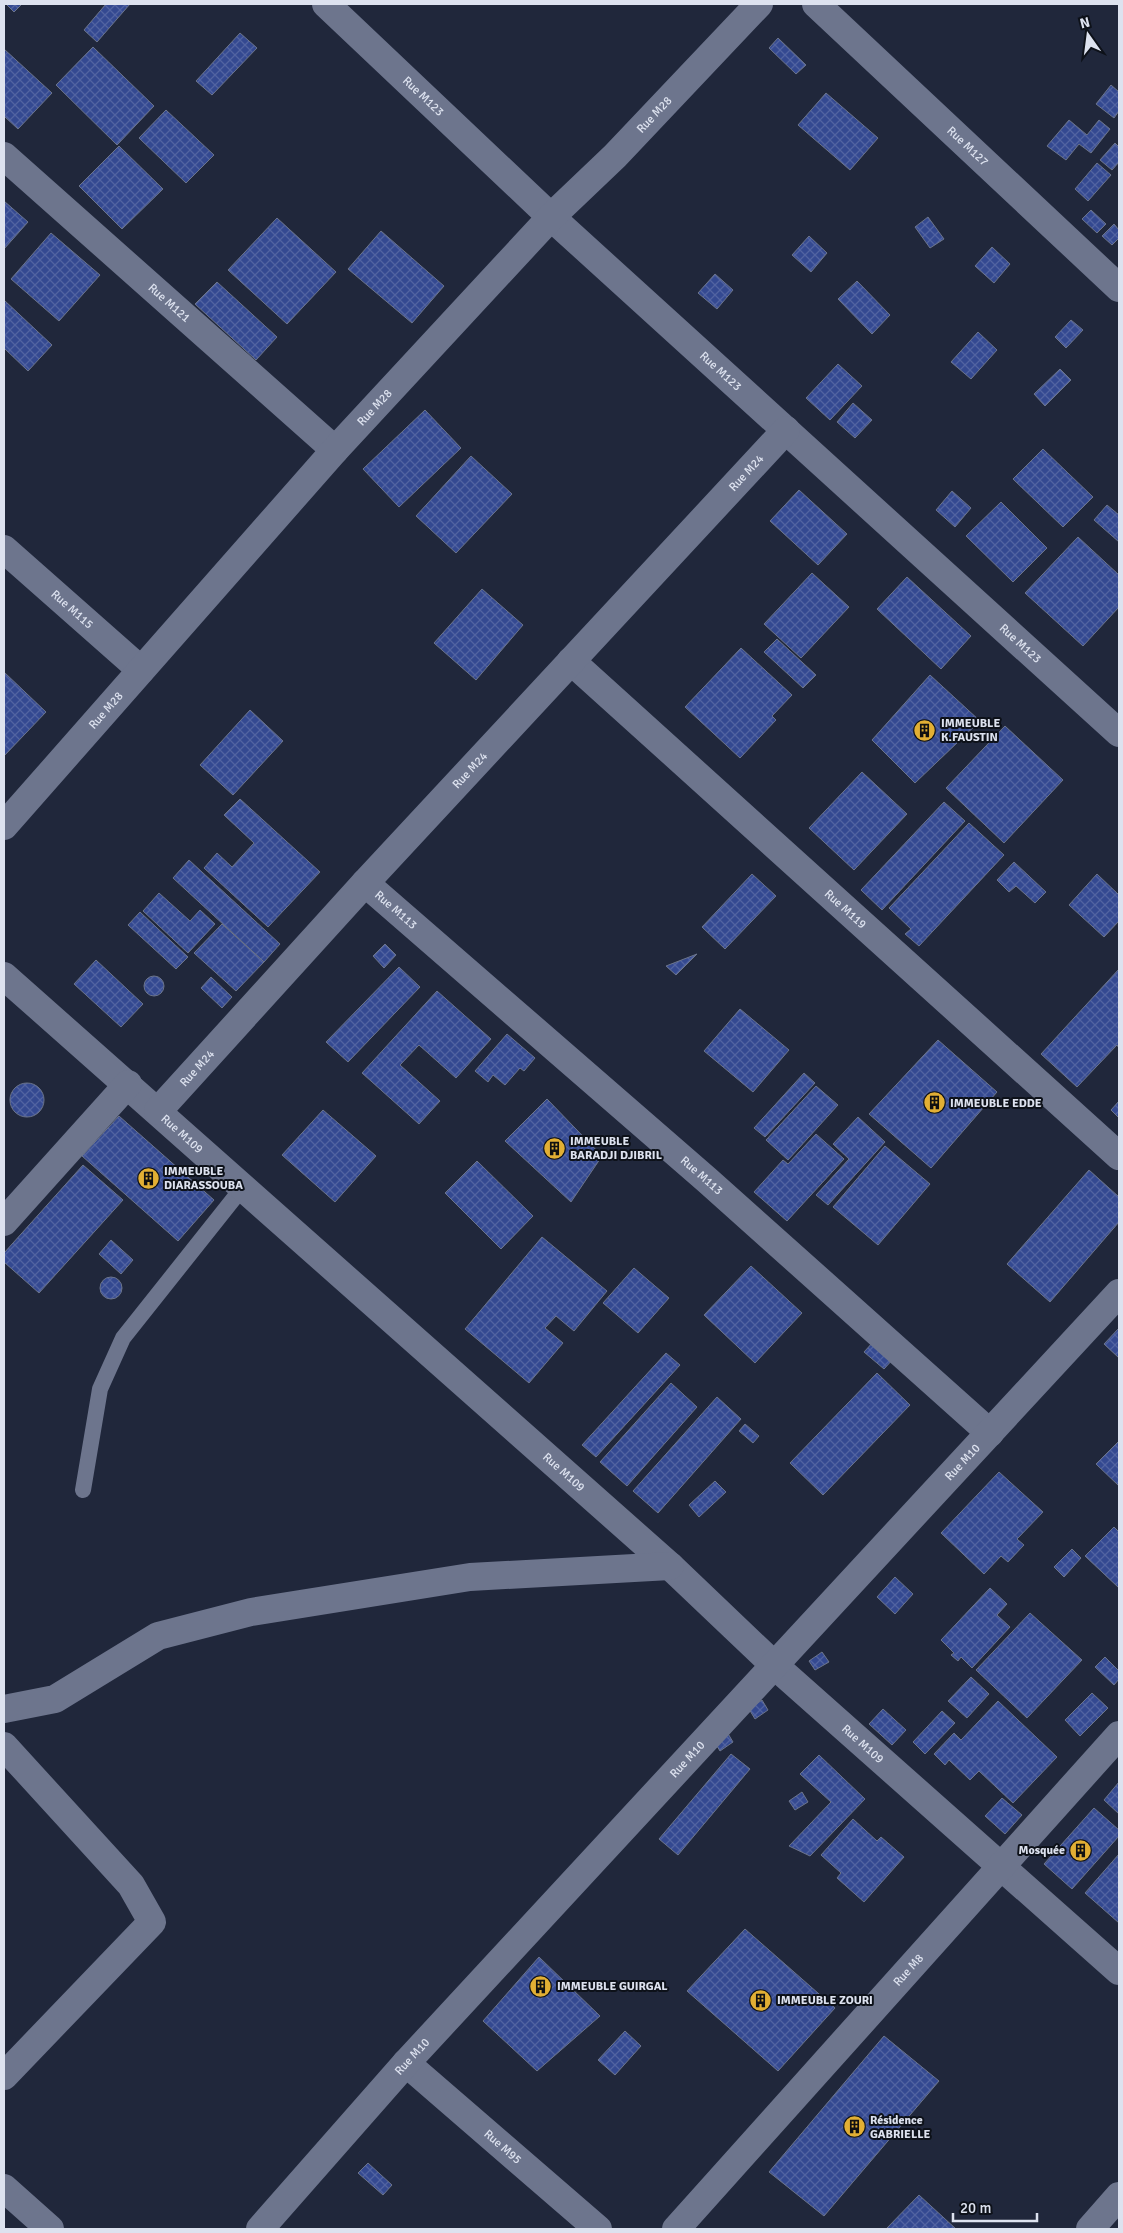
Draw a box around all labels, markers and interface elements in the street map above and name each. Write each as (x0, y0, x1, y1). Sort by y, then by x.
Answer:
north arrow (1063, 10, 1113, 60)
text: N (1078, 13, 1092, 32)
street label: Rue M123 (399, 73, 447, 120)
street label: Rue M28 (634, 94, 675, 136)
street label: Rue M127 (944, 124, 991, 170)
street label: Rue M121 (145, 280, 193, 326)
street label: Rue M123 (696, 349, 744, 394)
street label: Rue M28 (354, 386, 396, 429)
street label: Rue M24 (726, 451, 768, 495)
street label: Rue M115 (48, 587, 96, 632)
street label: Rue M123 (996, 621, 1044, 667)
street label: Rue M28 (86, 689, 127, 733)
place label: IMMEUBLE K.FAUSTIN (941, 716, 1000, 745)
building icon: IMMEUBLE K.FAUSTIN (913, 718, 937, 742)
street label: Rue M24 (449, 749, 491, 792)
street label: Rue M119 (821, 887, 869, 932)
street label: Rue M113 (371, 888, 420, 933)
street label: Rue M24 (177, 1046, 218, 1090)
building icon: IMMEUBLE EDDE (922, 1091, 946, 1115)
place label: IMMEUBLE EDDE (950, 1096, 1042, 1111)
street label: Rue M109 (158, 1112, 206, 1157)
place label: IMMEUBLE BARADJI DJIBRIL (570, 1134, 663, 1163)
building icon: IMMEUBLE BARADJI DJIBRIL (542, 1136, 566, 1160)
street label: Rue M113 (677, 1153, 726, 1198)
place label: IMMEUBLE DIARASSOUBA (164, 1164, 243, 1193)
building icon: IMMEUBLE DIARASSOUBA (136, 1166, 160, 1190)
street label: Rue M10 (942, 1441, 984, 1484)
street label: Rue M109 (539, 1450, 588, 1495)
street label: Rue M109 (838, 1721, 887, 1767)
street label: Rue M10 (667, 1738, 708, 1781)
building icon: Mosquée (1069, 1838, 1093, 1862)
place label: Mosquée (1018, 1843, 1065, 1858)
street label: Rue M8 (890, 1951, 927, 1990)
building icon: IMMEUBLE GUIRGAL (529, 1974, 553, 1998)
place label: IMMEUBLE GUIRGAL (557, 1979, 668, 1994)
building icon: IMMEUBLE ZOURI (749, 1988, 773, 2012)
place label: IMMEUBLE ZOURI (777, 1993, 873, 2008)
street label: Rue M10 (392, 2035, 433, 2078)
place label: Résidence GABRIELLE (870, 2113, 930, 2142)
building icon: Résidence GABRIELLE (842, 2115, 866, 2139)
street label: Rue M95 (481, 2127, 524, 2167)
scale bar (953, 2190, 1037, 2222)
text: 20 m (960, 2199, 991, 2217)

